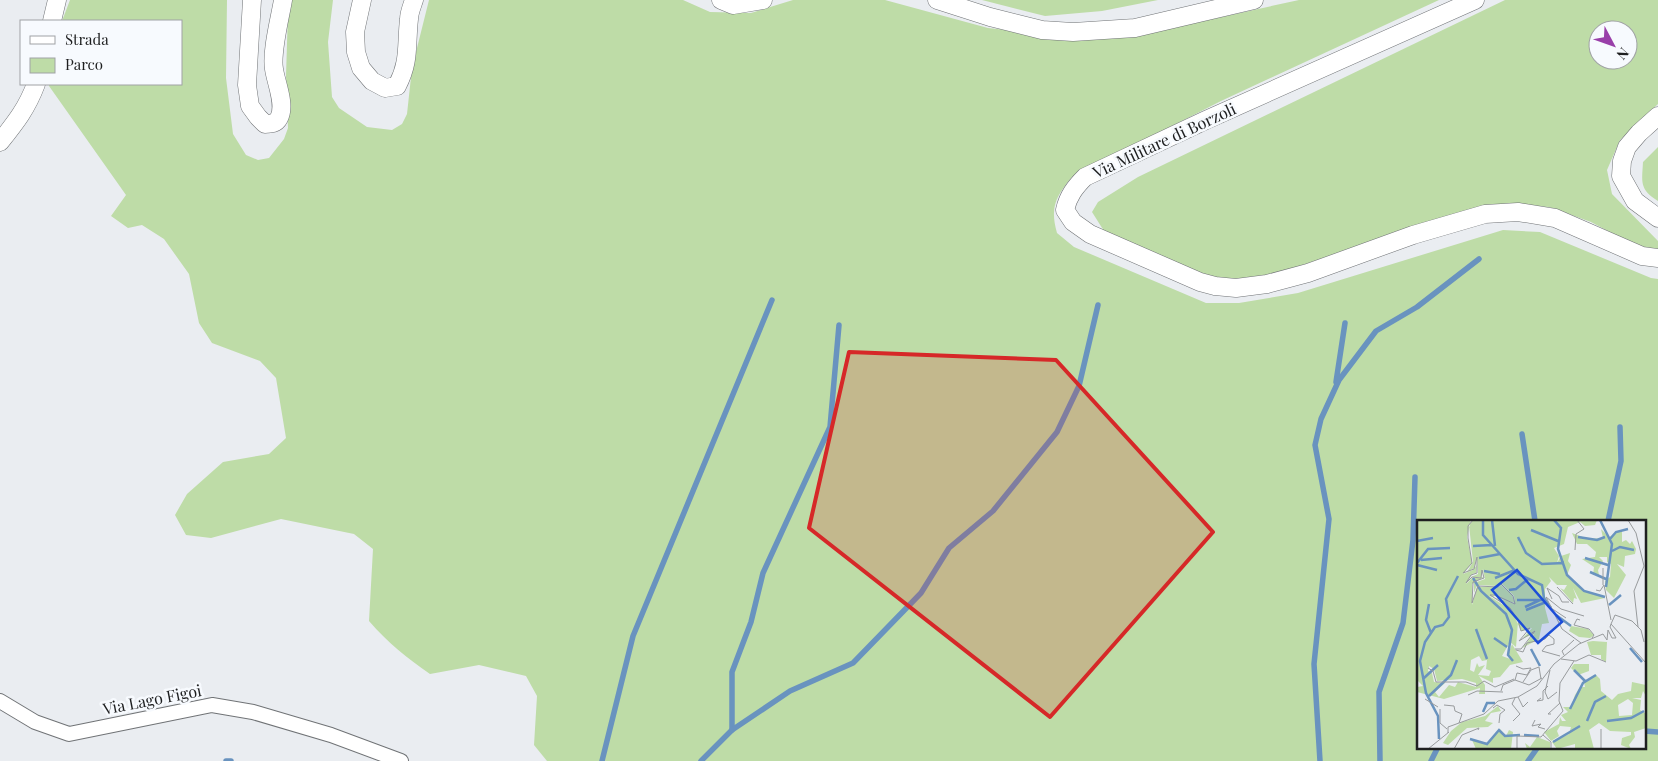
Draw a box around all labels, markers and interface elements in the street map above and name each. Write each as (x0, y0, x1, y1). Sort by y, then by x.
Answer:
legend (20, 20, 182, 85)
north arrow (1588, 20, 1638, 70)
text: Strada (65, 29, 109, 49)
text: N (1613, 44, 1634, 64)
text: Parco (65, 54, 103, 74)
street label: Via Militare di Borzoli (1088, 97, 1239, 183)
inset map (1417, 520, 1646, 748)
street label: Via Lago Figoi (100, 679, 203, 719)

